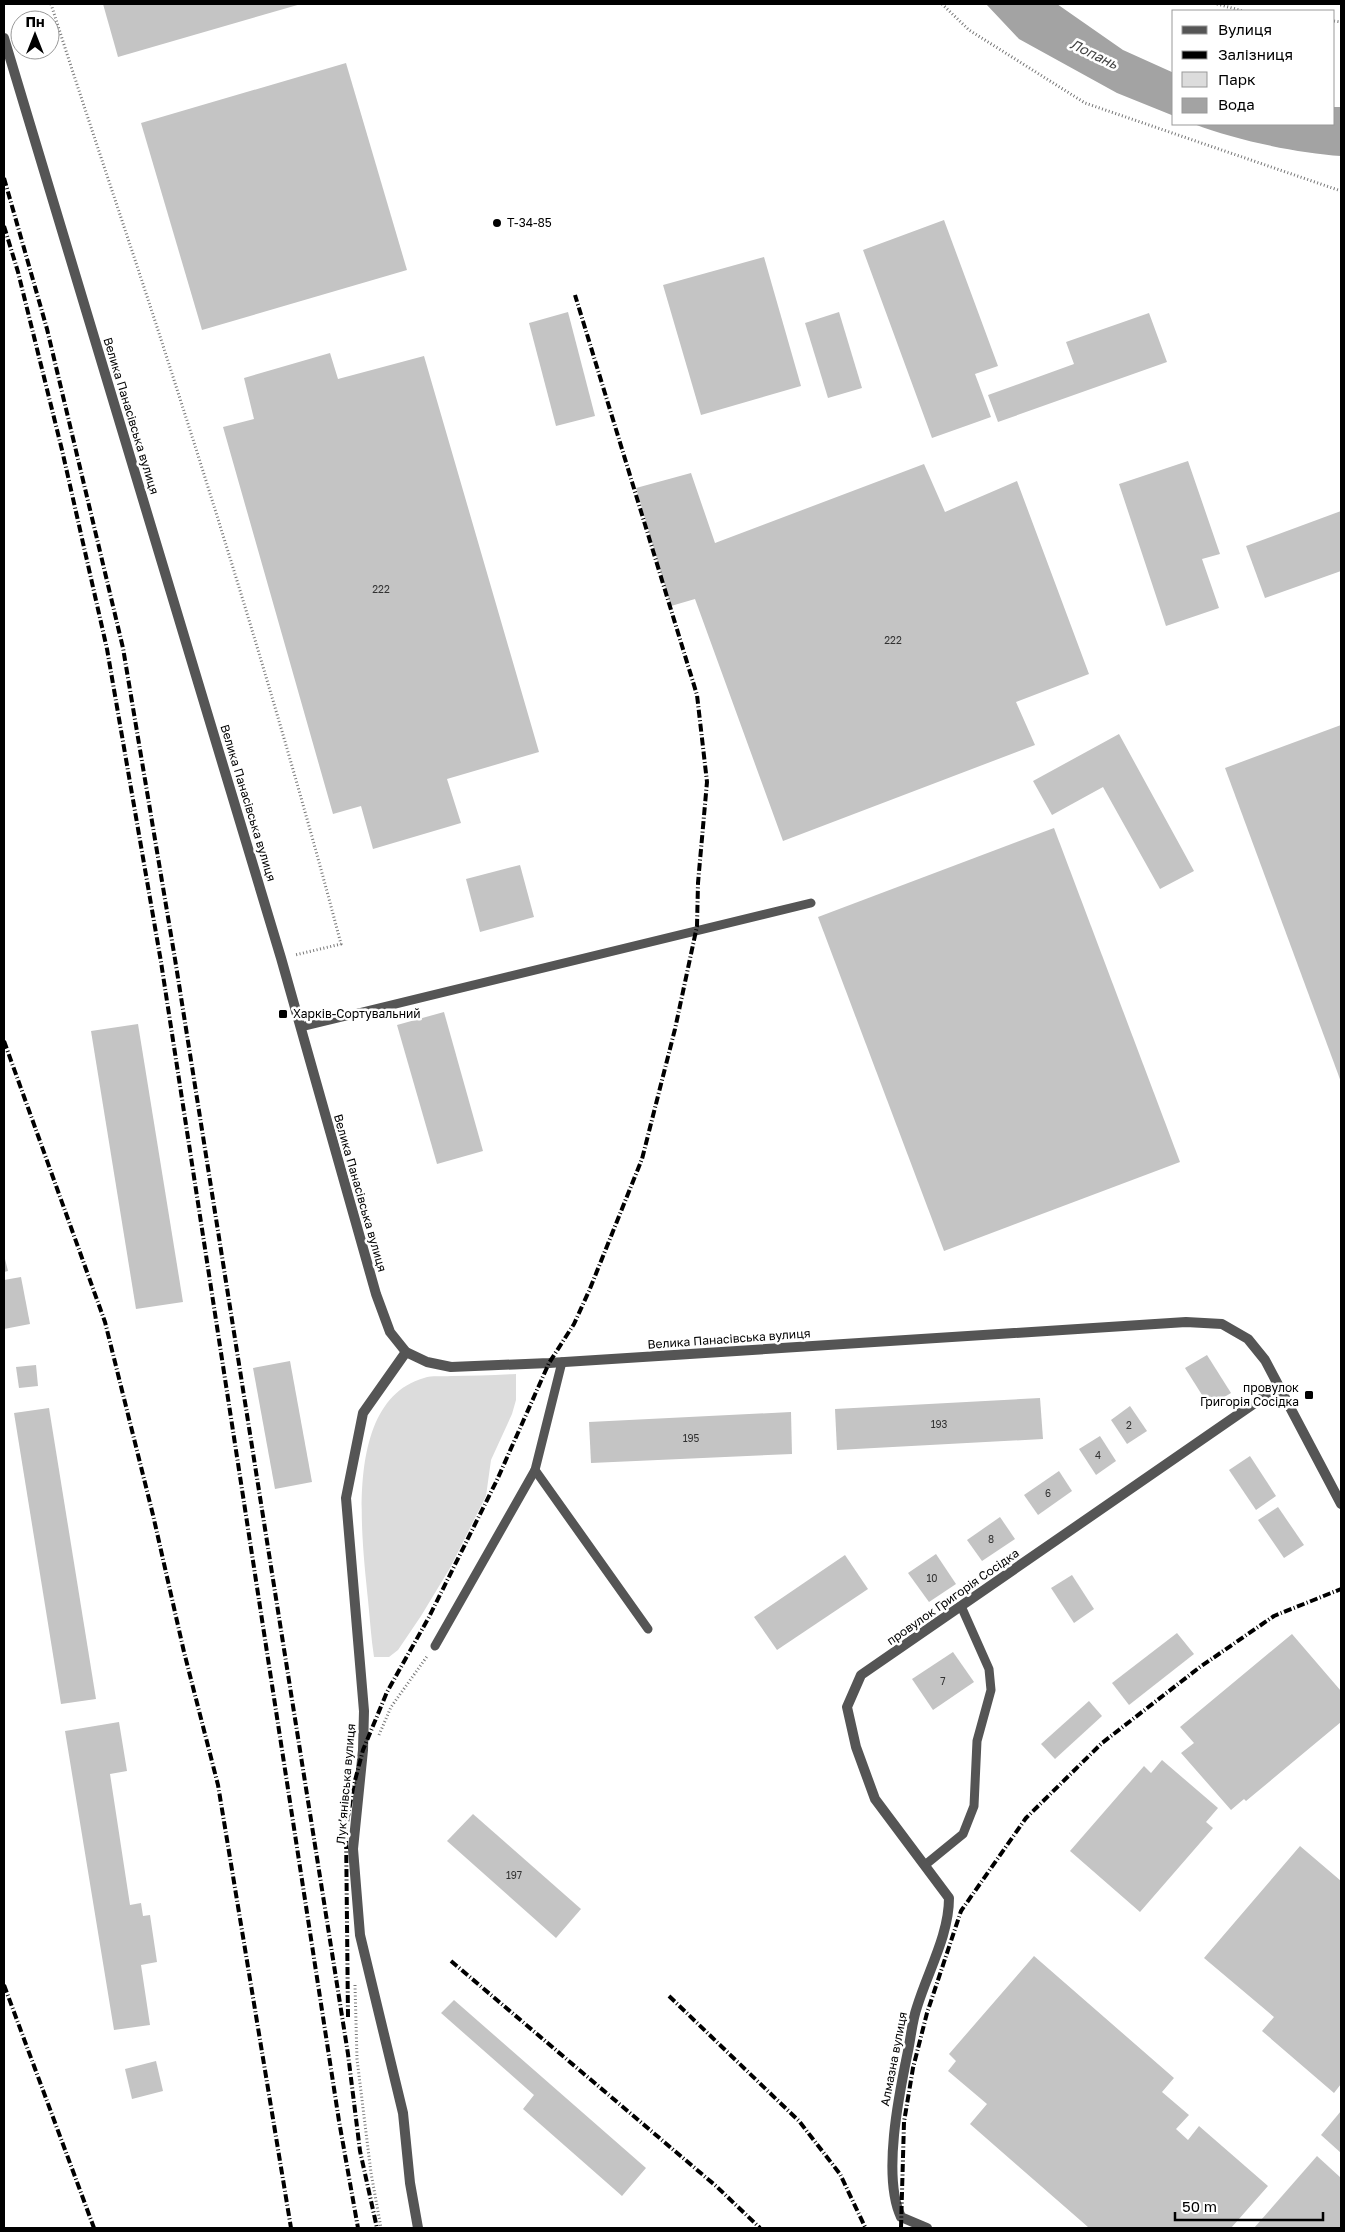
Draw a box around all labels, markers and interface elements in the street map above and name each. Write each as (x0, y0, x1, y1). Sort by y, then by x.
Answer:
north arrow (10, 10, 60, 60)
legend (1172, 10, 1335, 125)
text: Пн (25, 13, 45, 30)
text: Вулиця (1218, 20, 1272, 38)
water label: Лопань (1068, 35, 1121, 73)
text: Залізниця (1218, 45, 1293, 63)
text: Парк (1218, 70, 1256, 88)
text: Вода (1218, 95, 1255, 113)
place label: Т-34-85 (507, 215, 552, 230)
marker: Т-34-85 (491, 217, 503, 229)
street label: Велика Панасівська вулиця (100, 336, 163, 496)
house number: 222 (372, 583, 390, 595)
house number: 222 (884, 634, 902, 646)
street label: Велика Панасівська вулиця (217, 723, 280, 883)
place label: Харків-Сортувальний (293, 1006, 421, 1021)
marker: Харків-Сортувальний (277, 1008, 289, 1020)
street label: Велика Панасівська вулиця (331, 1112, 390, 1273)
street label: Велика Панасівська вулиця (647, 1325, 811, 1352)
place label: провулок Григорія Сосідка (1200, 1380, 1299, 1409)
marker: провулок Григорія Сосідка (1303, 1389, 1315, 1401)
house number: 193 (931, 1418, 948, 1430)
house number: 2 (1126, 1419, 1132, 1431)
house number: 195 (683, 1432, 700, 1444)
house number: 4 (1095, 1449, 1101, 1461)
house number: 6 (1045, 1487, 1051, 1499)
house number: 8 (988, 1533, 994, 1545)
street label: провулок Григорія Сосідка (884, 1545, 1022, 1648)
house number: 10 (926, 1572, 938, 1584)
house number: 7 (940, 1675, 946, 1687)
street label: Лук’янівська вулиця (333, 1723, 358, 1845)
house number: 197 (506, 1869, 522, 1881)
street label: Алмазна вулиця (877, 2010, 910, 2107)
scale bar (1175, 2190, 1322, 2222)
text: 50 m (1182, 2197, 1217, 2215)

